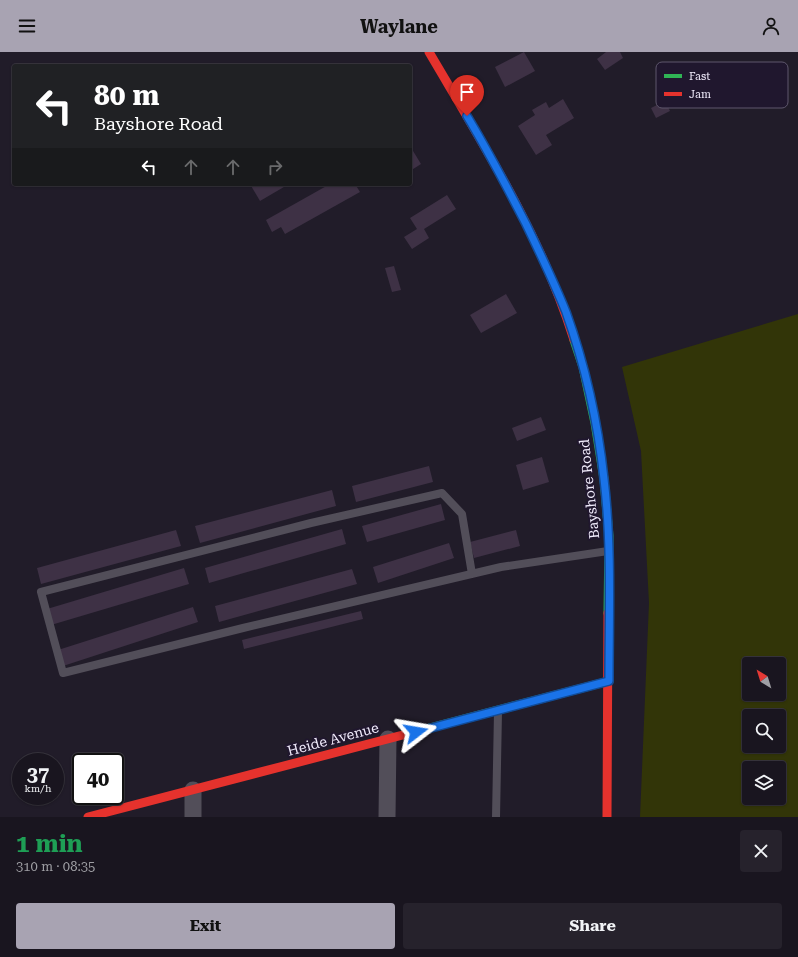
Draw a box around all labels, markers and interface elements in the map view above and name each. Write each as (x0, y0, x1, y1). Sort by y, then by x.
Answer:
icon: menu (16, 15, 38, 37)
icon: person (760, 15, 782, 37)
text: Waylane (360, 16, 438, 37)
legend (656, 62, 788, 108)
text: Fast (689, 70, 710, 83)
pin (450, 75, 484, 116)
text: 80 m (94, 79, 159, 112)
icon: left (28, 80, 80, 132)
icon: arrive (456, 81, 478, 103)
text: Jam (689, 88, 711, 101)
text: Bayshore Road (94, 113, 223, 134)
icon: left (138, 156, 160, 178)
icon: ahead (180, 156, 202, 178)
icon: ahead (222, 156, 244, 178)
icon: right (264, 156, 286, 178)
street label: Bayshore Road (576, 438, 602, 540)
north arrow (742, 657, 786, 701)
map controls (742, 657, 786, 805)
button: search (742, 709, 786, 753)
position arrow (395, 711, 437, 753)
street label: Heide Avenue (285, 719, 381, 759)
speed limit sign: 40 (72, 753, 124, 805)
button: layers (742, 761, 786, 805)
text: 37 (27, 762, 49, 786)
text: km/h (25, 783, 51, 794)
text: 1 min (16, 830, 83, 858)
button: close (740, 830, 782, 872)
text: 310 m · 08:35 (16, 859, 95, 874)
button: Exit (16, 903, 395, 949)
button: Share (403, 903, 782, 949)

